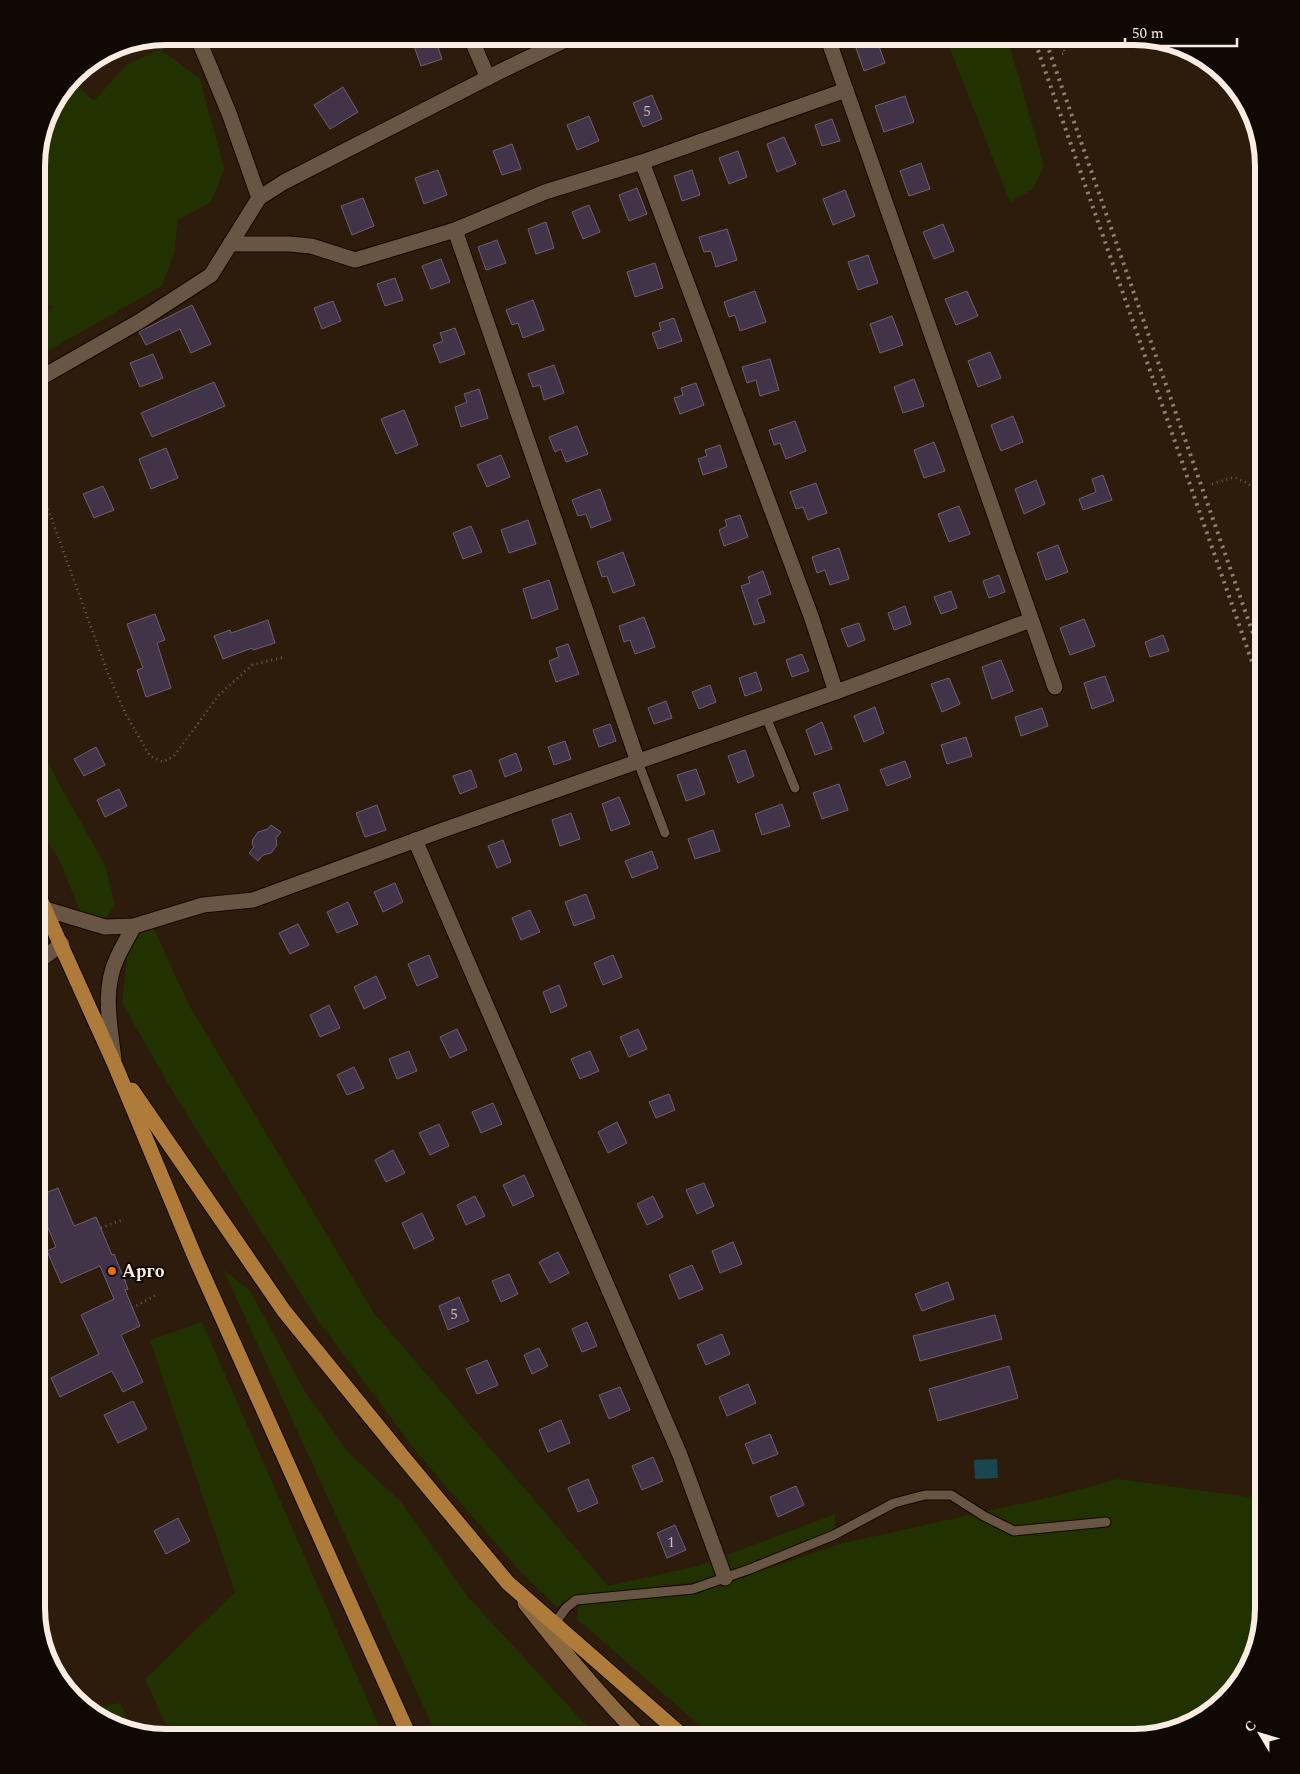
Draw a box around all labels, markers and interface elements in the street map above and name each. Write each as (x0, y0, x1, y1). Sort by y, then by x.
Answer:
scale bar (1125, 15, 1238, 47)
text: 50 m (1132, 22, 1164, 45)
house number: 5 (643, 100, 651, 123)
place label: Арго (122, 1258, 165, 1285)
marker: Арго (106, 1265, 118, 1277)
house number: 5 (450, 1303, 458, 1326)
house number: 1 (667, 1531, 675, 1554)
north arrow (1235, 1709, 1285, 1759)
text: С (1239, 1716, 1261, 1737)

